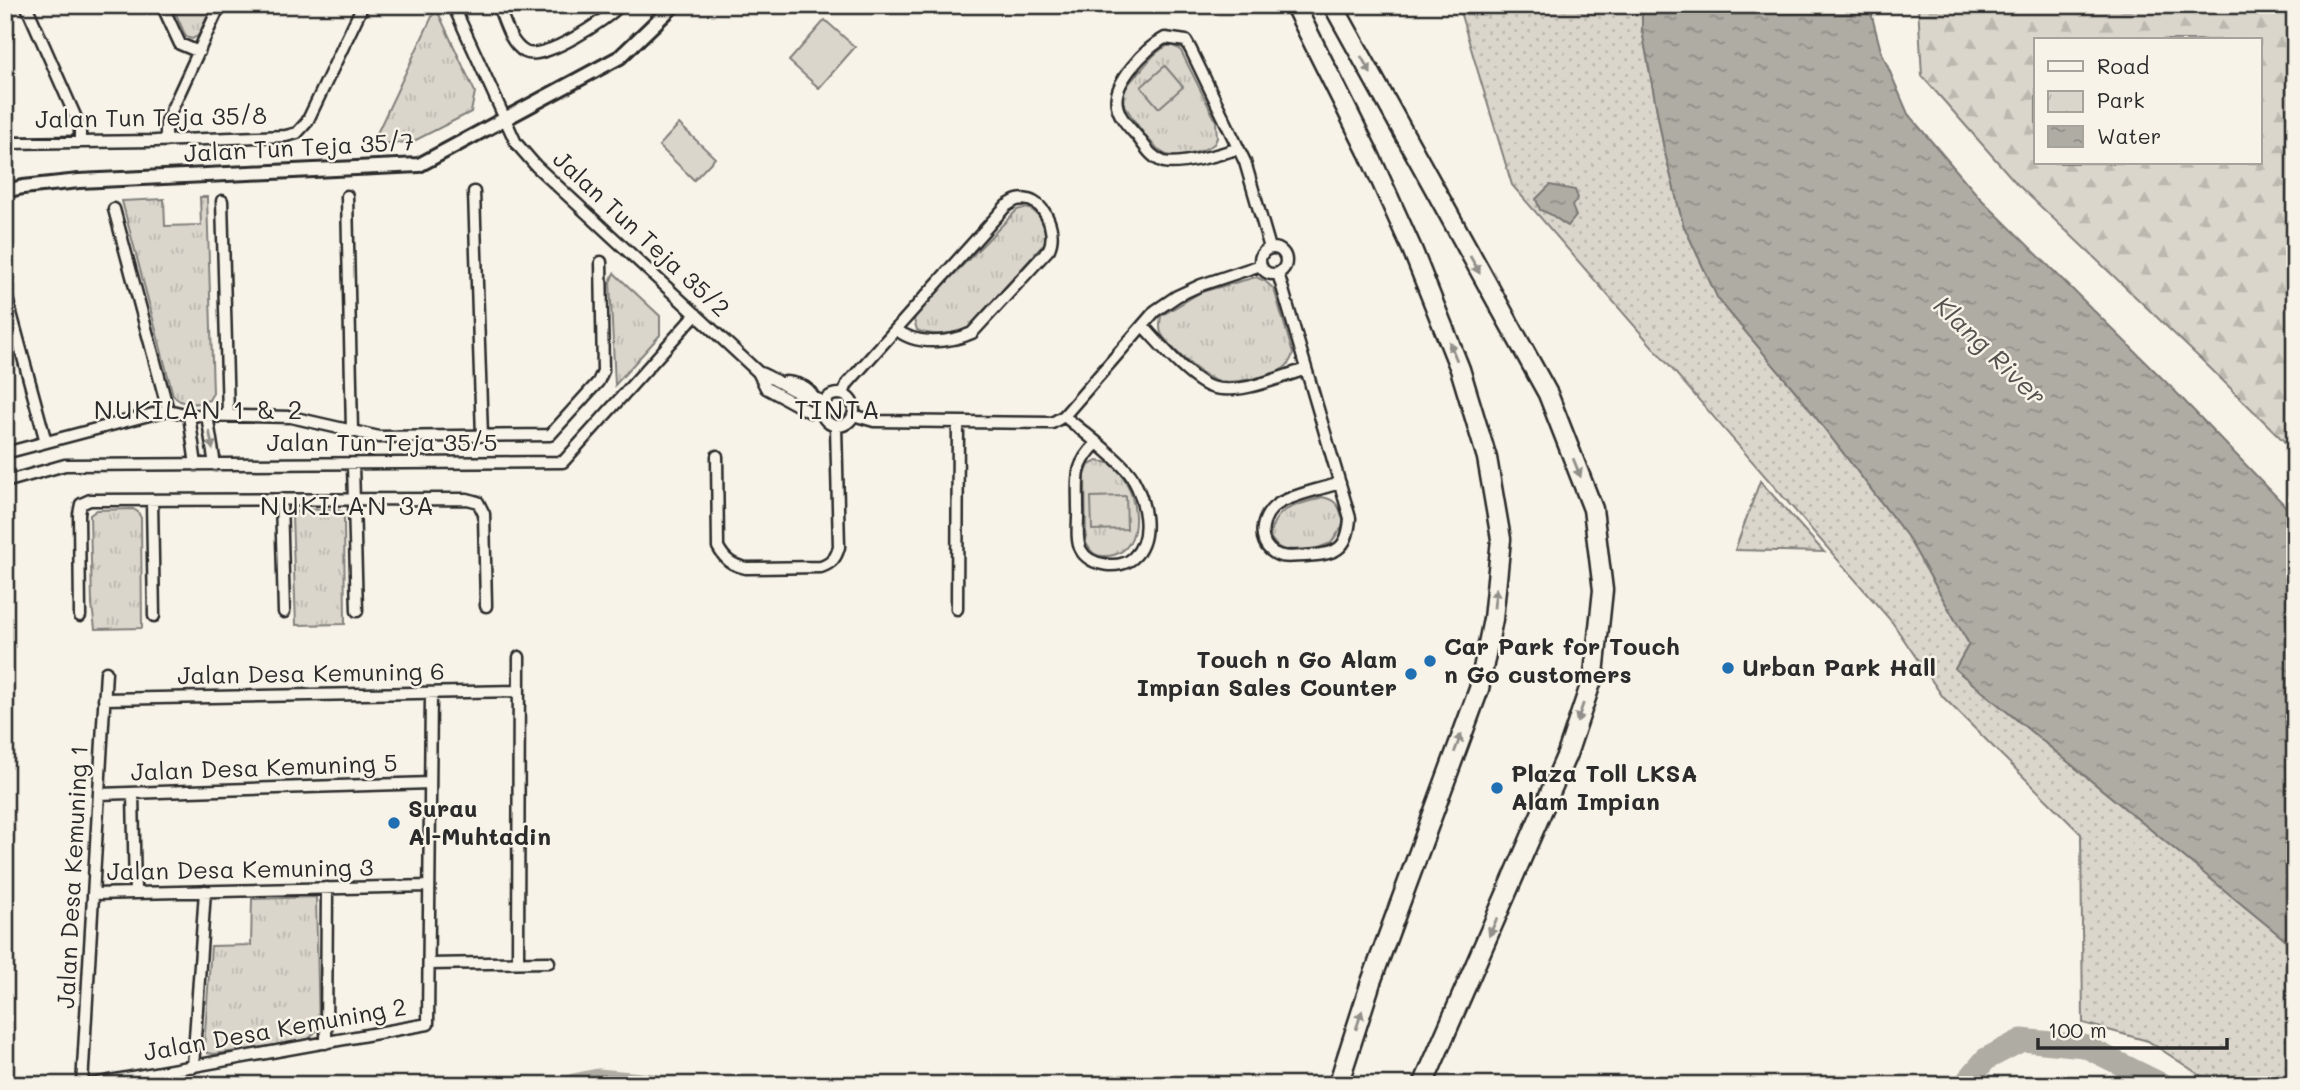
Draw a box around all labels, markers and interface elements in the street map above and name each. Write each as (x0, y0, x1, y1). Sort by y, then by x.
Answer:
legend (2034, 38, 2262, 164)
text: Road (2097, 52, 2149, 79)
one-way arrow (1360, 55, 1372, 75)
text: Park (2097, 86, 2145, 113)
street label: Jalan Tun Teja 35/8 (35, 99, 267, 134)
text: Water (2097, 122, 2161, 149)
street label: Jalan Tun Teja 35/7 (183, 125, 415, 168)
street label: Jalan Tun Teja 35/2 (547, 143, 737, 323)
one-way arrow (1469, 255, 1481, 274)
water label: Klang River (1927, 288, 2054, 412)
one-way arrow (1447, 340, 1458, 361)
district label: NUKILAN 1 & 2 (94, 392, 304, 426)
district label: TINTA (794, 392, 882, 426)
street label: Jalan Tun Teja 35/5 (266, 426, 498, 457)
one-way arrow (206, 429, 217, 451)
one-way arrow (1571, 457, 1582, 478)
district label: NUKILAN 3A (260, 488, 436, 522)
one-way arrow (1490, 587, 1501, 609)
place label: Car Park for Touch n Go customers (1444, 630, 1680, 689)
place label: Touch n Go Alam Impian Sales Counter (1137, 643, 1397, 702)
place label: Urban Park Hall (1742, 651, 1936, 682)
marker: Car Park for Touch n Go customers (1422, 653, 1438, 669)
street label: Jalan Desa Kemuning 6 (177, 655, 445, 690)
marker: Urban Park Hall (1720, 660, 1736, 676)
marker: Touch n Go Alam Impian Sales Counter (1403, 666, 1419, 682)
one-way arrow (1575, 703, 1585, 724)
one-way arrow (1453, 732, 1464, 753)
street label: Jalan Desa Kemuning 1 (49, 744, 94, 1009)
street label: Jalan Desa Kemuning 5 (130, 746, 398, 787)
place label: Plaza Toll LKSA Alam Impian (1511, 757, 1697, 816)
marker: Plaza Toll LKSA Alam Impian (1489, 780, 1505, 796)
place label: Surau Al-Muhtadin (408, 792, 551, 851)
marker: Surau Al-Muhtadin (386, 815, 402, 831)
street label: Jalan Desa Kemuning 3 (106, 851, 374, 886)
one-way arrow (1487, 917, 1498, 938)
street label: Jalan Desa Kemuning 2 (141, 990, 409, 1067)
scale bar (2038, 1006, 2226, 1050)
one-way arrow (1354, 1009, 1365, 1030)
text: 100 m (2048, 1016, 2107, 1043)

